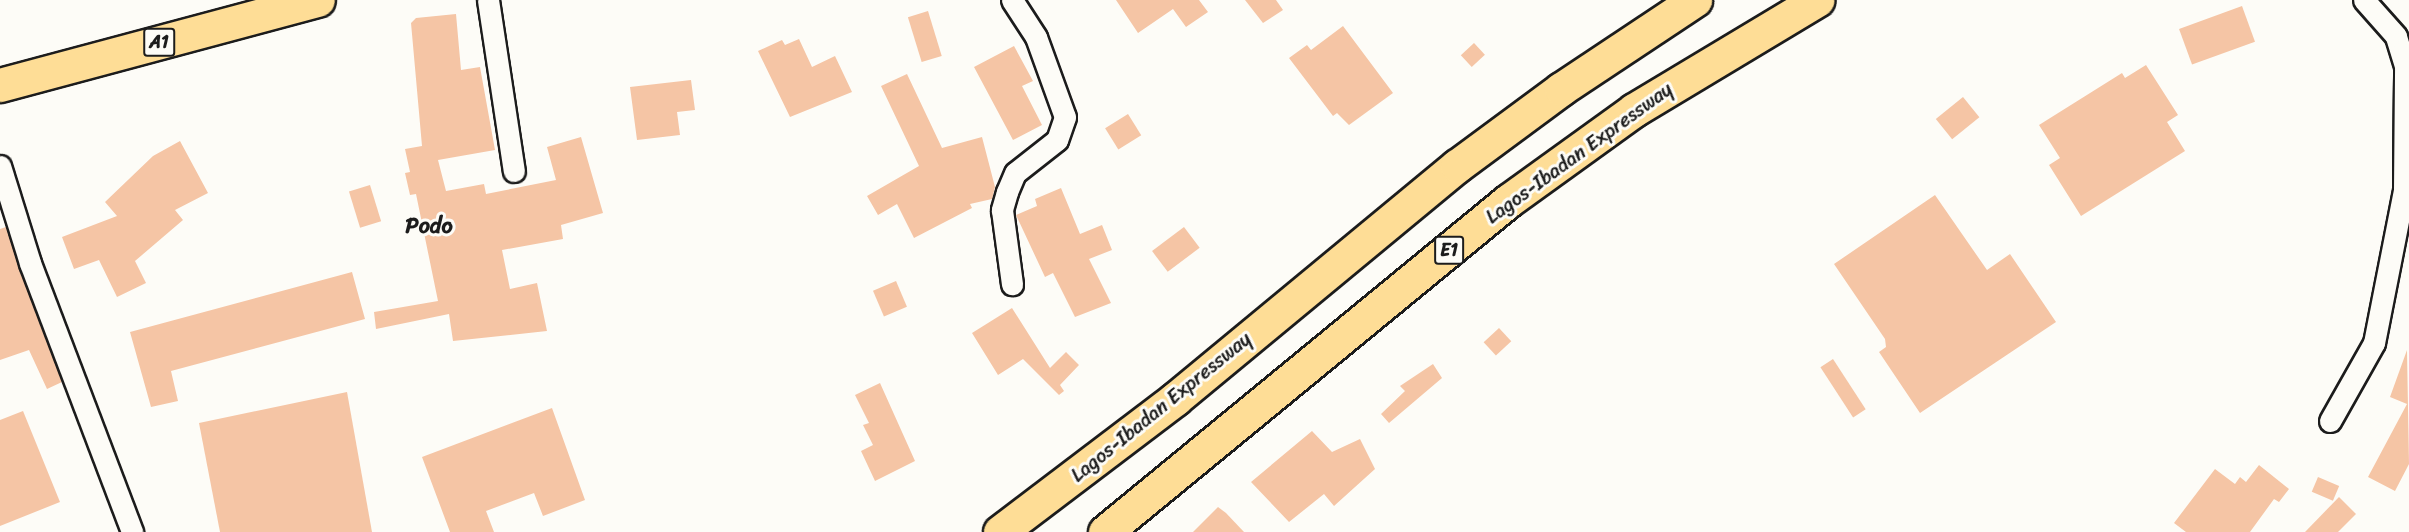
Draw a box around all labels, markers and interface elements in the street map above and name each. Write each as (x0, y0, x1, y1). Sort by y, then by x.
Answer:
road number: A1 (142, 27, 176, 57)
street label: Lagos-Ibadan Expressway (1480, 77, 1678, 229)
district label: Podo (405, 213, 453, 239)
road number: E1 (1434, 235, 1464, 265)
street label: Lagos-Ibadan Expressway (1066, 326, 1256, 488)

